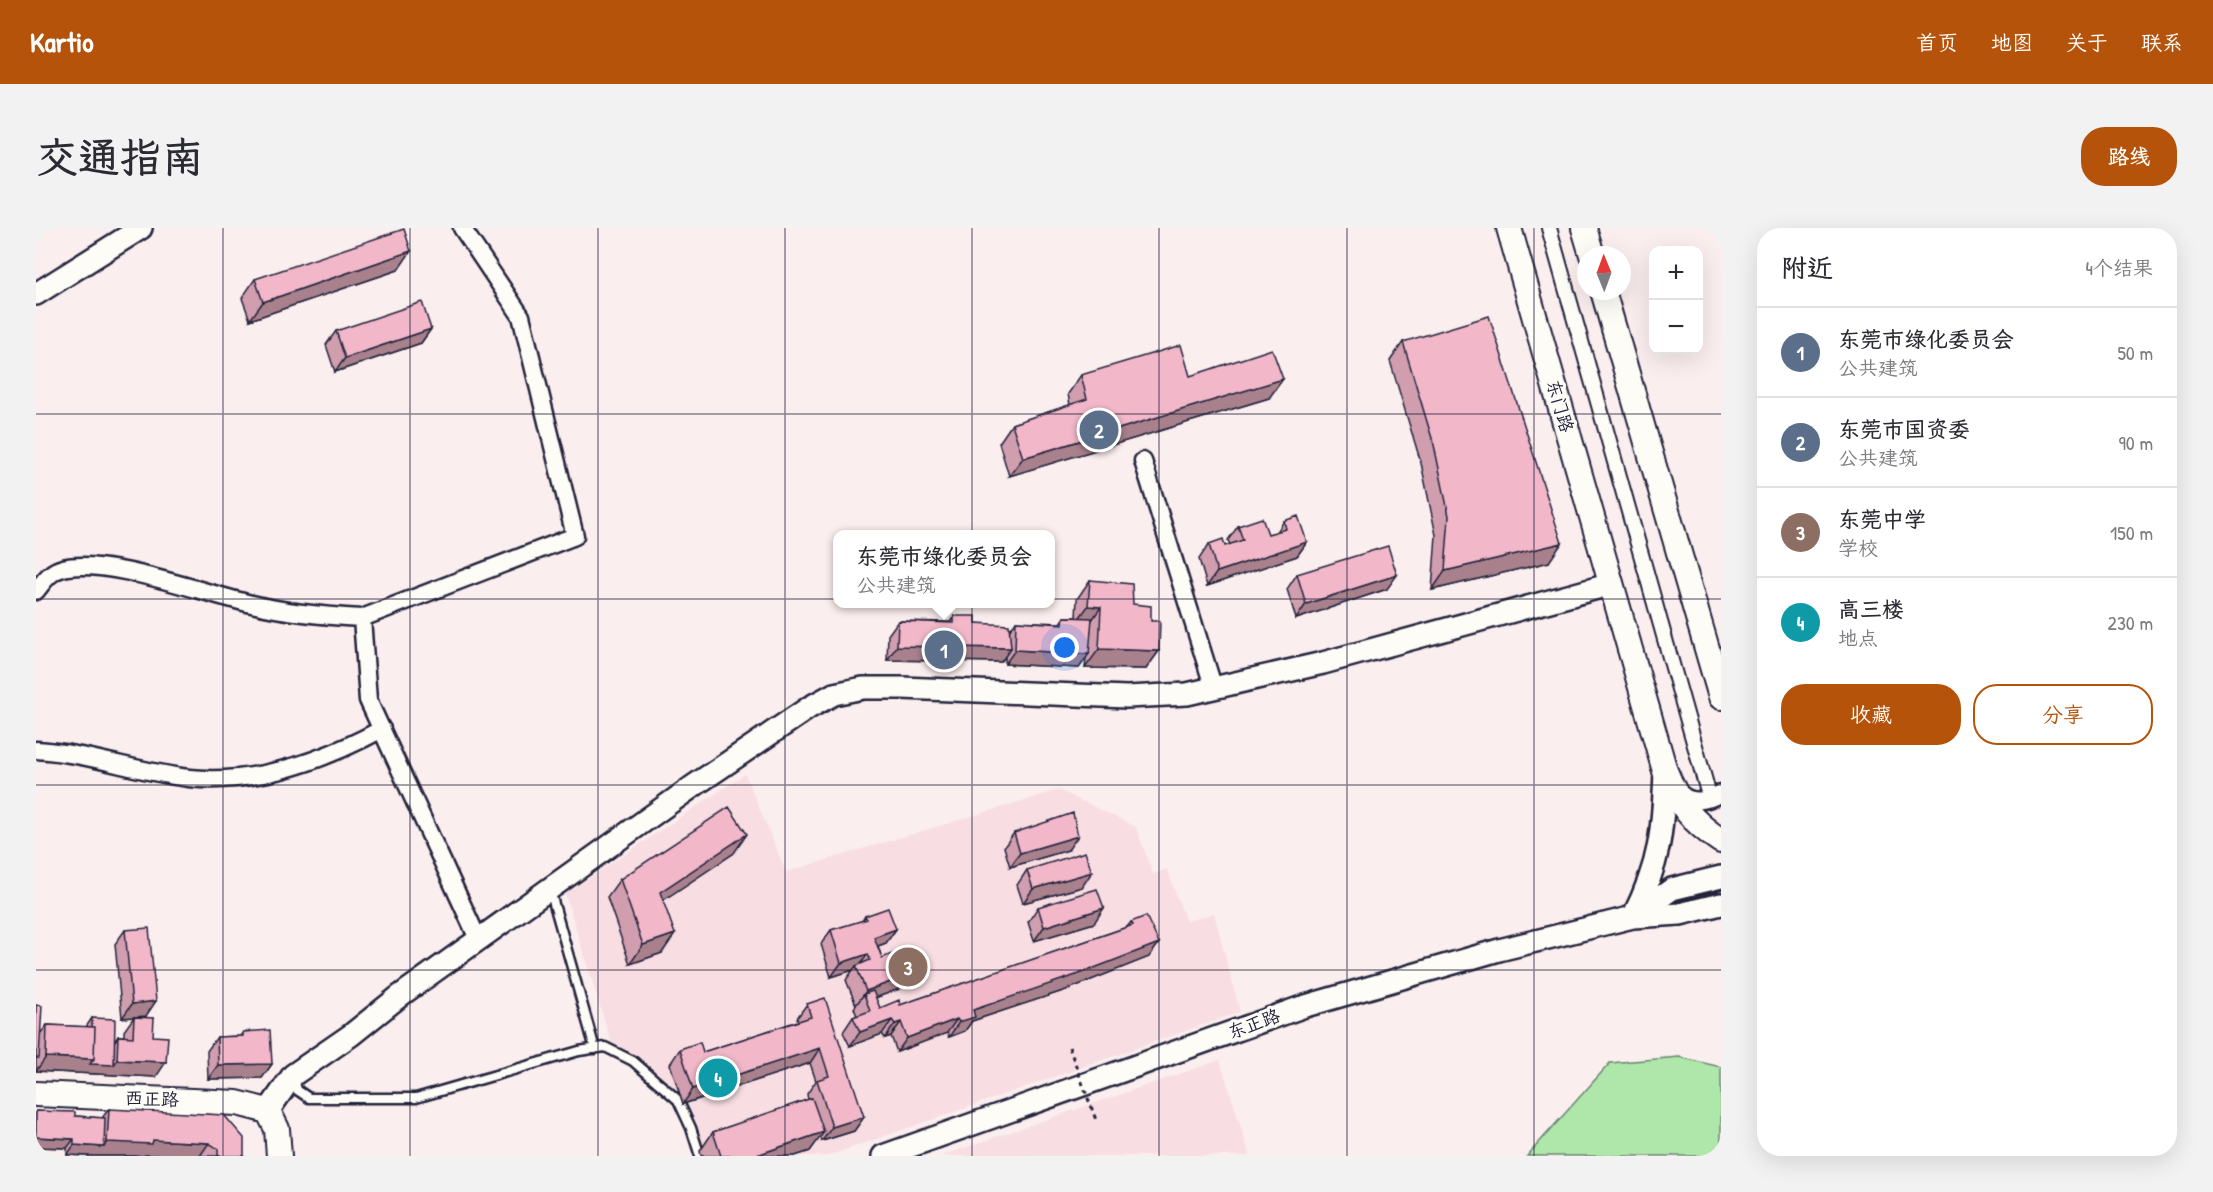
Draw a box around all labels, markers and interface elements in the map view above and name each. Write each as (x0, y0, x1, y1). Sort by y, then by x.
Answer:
text: Kartio (30, 23, 94, 61)
text: 首页 (1916, 28, 1958, 57)
text: 地图 (1991, 28, 2033, 57)
text: 关于 (2066, 28, 2108, 57)
text: 联系 (2141, 28, 2183, 57)
button: 路线 (2081, 127, 2177, 186)
text: 交通指南 (36, 128, 204, 185)
north arrow (1577, 246, 1631, 300)
map controls (1649, 246, 1703, 354)
button: + (1649, 246, 1703, 300)
text: 附近 (1781, 250, 1833, 285)
text: 4个结果 (2086, 254, 2153, 281)
button: − (1649, 300, 1703, 354)
text: 东莞市绿化委员会 (1838, 324, 2014, 354)
text: 1 (1797, 339, 1804, 366)
text: 50 m (2117, 339, 2153, 366)
text: 公共建筑 (1838, 354, 1918, 381)
street label: 东门路 (1541, 376, 1580, 435)
pin: 2 (1080, 408, 1118, 452)
text: 东莞市国资委 (1838, 414, 1970, 444)
text: 2 (1796, 429, 1805, 456)
text: 90 m (2119, 429, 2153, 456)
text: 公共建筑 (1838, 444, 1918, 471)
text: 东莞中学 (1838, 504, 1926, 534)
text: 3 (1796, 519, 1805, 546)
text: 150 m (2110, 519, 2153, 546)
popup (833, 530, 1055, 608)
text: 学校 (1838, 534, 1878, 561)
text: 东莞市绿化委员会 (856, 541, 1032, 571)
text: 公共建筑 (856, 571, 936, 598)
text: 高三楼 (1838, 594, 1904, 624)
text: 4 (1797, 609, 1804, 636)
text: 230 m (2108, 609, 2153, 636)
text: 地点 (1838, 624, 1878, 651)
pin: 1 (924, 628, 964, 672)
your location (1050, 633, 1079, 662)
button: 收藏 (1781, 684, 1961, 745)
button: 分享 (1973, 684, 2153, 745)
pin: 3 (888, 944, 928, 990)
street label: 东正路 (1224, 1003, 1283, 1045)
pin: 4 (698, 1056, 738, 1100)
street label: 西正路 (125, 1085, 179, 1112)

